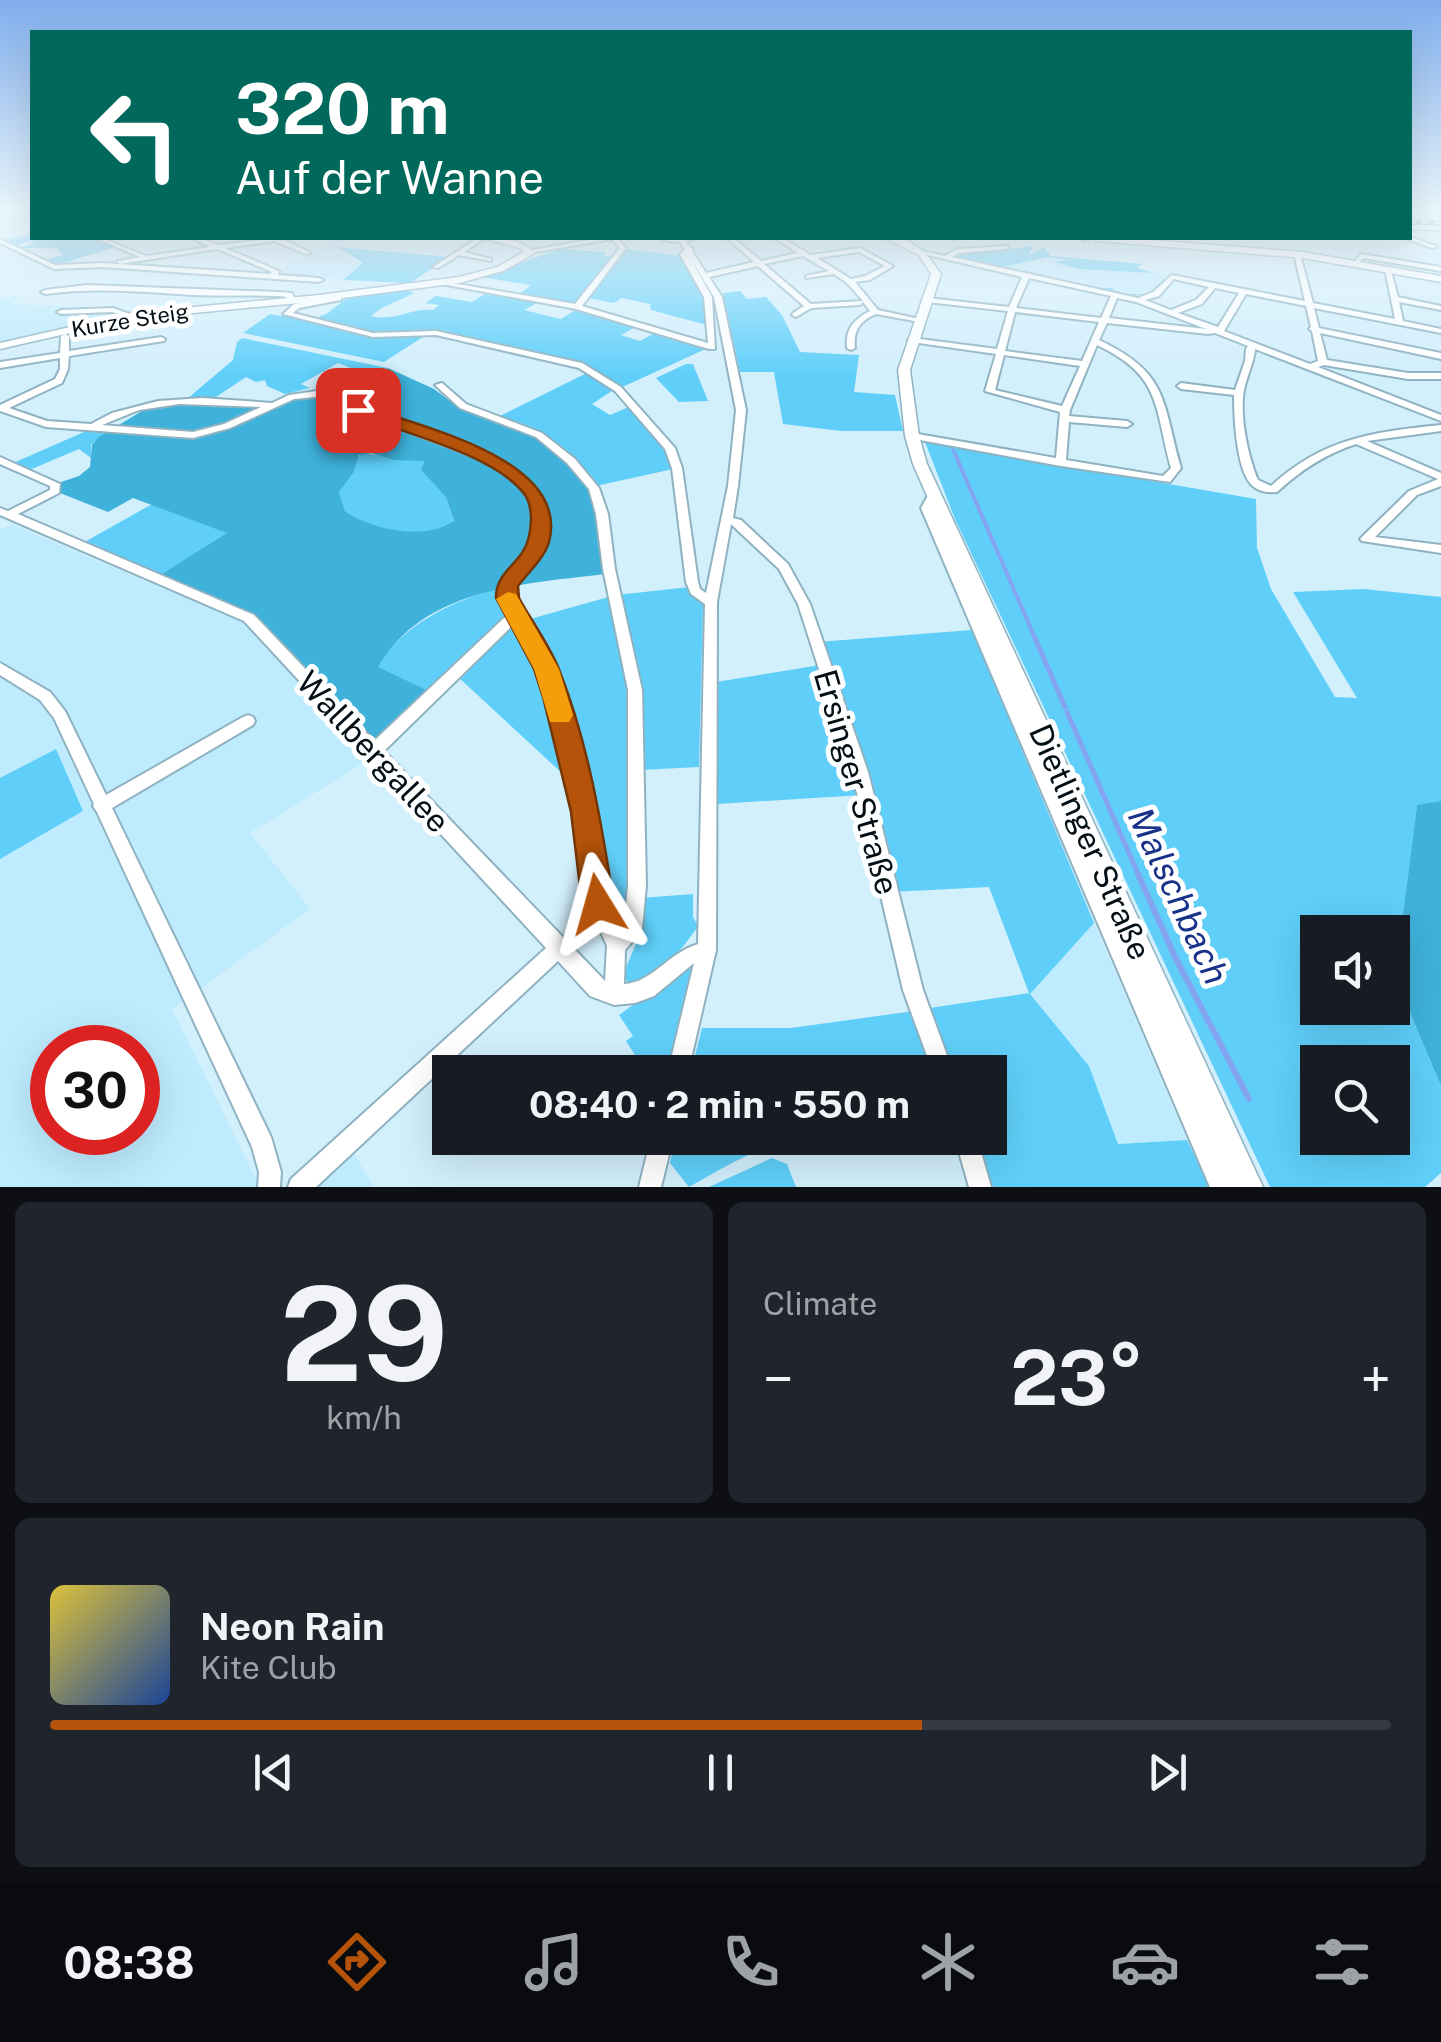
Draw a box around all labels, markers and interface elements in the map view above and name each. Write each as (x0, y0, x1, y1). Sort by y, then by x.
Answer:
text: 320 m (235, 67, 450, 150)
icon: left (70, 70, 200, 200)
text: Auf der Wanne (235, 151, 544, 204)
street label: Kurze Steig (70, 298, 190, 342)
pin (316, 368, 401, 453)
icon: arrive (331, 383, 386, 438)
street label: Wallbergallee (289, 664, 457, 840)
street label: Ersinger Straße (807, 665, 906, 899)
street label: Dietlinger Straße (1022, 718, 1159, 965)
water label: Malschbach (1120, 801, 1237, 990)
position arrow (546, 852, 650, 956)
map controls (1300, 915, 1410, 1155)
button: sound (1300, 915, 1410, 1025)
speed limit sign: 30 (30, 1025, 160, 1155)
button: search (1300, 1045, 1410, 1155)
text: 08:40 · 2 min · 550 m (529, 1082, 910, 1127)
text: 29 (280, 1258, 448, 1410)
text: Climate (763, 1285, 877, 1322)
text: 23° (1010, 1334, 1144, 1422)
text: − (763, 1347, 794, 1411)
text: + (1361, 1347, 1391, 1411)
text: km/h (326, 1399, 402, 1436)
text: Neon Rain (200, 1604, 384, 1649)
text: Kite Club (200, 1649, 337, 1686)
icon: previous (246, 1745, 301, 1800)
icon: pause (693, 1745, 748, 1800)
icon: next (1140, 1745, 1195, 1800)
icon: directions (322, 1927, 392, 1997)
icon: music (519, 1927, 589, 1997)
icon: phone (716, 1927, 786, 1997)
icon: climate (913, 1927, 983, 1997)
icon: car (1110, 1927, 1180, 1997)
icon: filters (1307, 1927, 1377, 1997)
text: 08:38 (64, 1936, 195, 1989)

